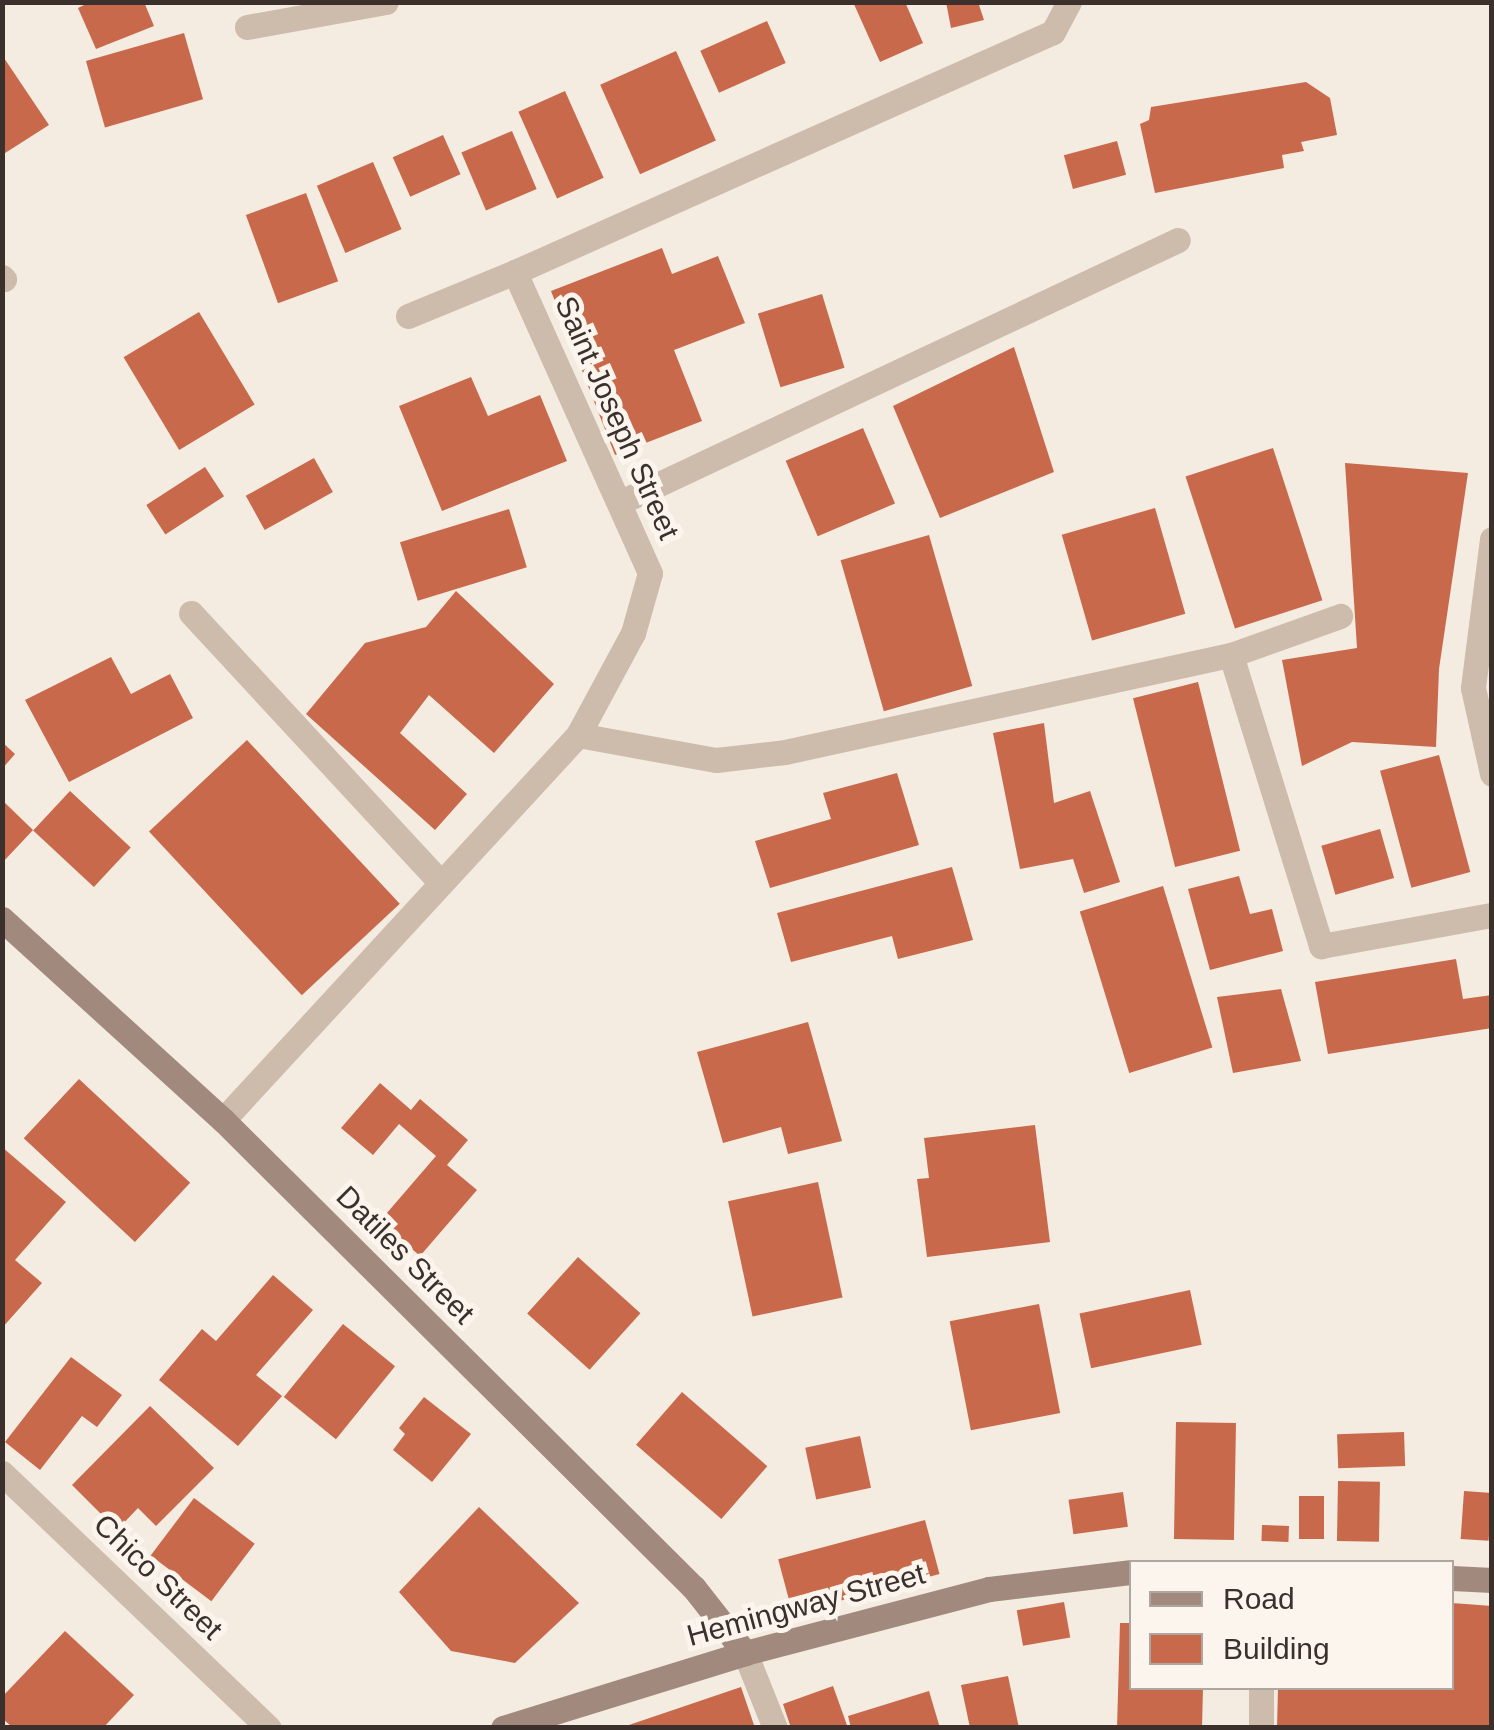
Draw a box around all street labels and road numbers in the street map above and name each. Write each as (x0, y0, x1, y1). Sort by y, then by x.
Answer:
street label: Saint Joseph Street (547, 291, 687, 545)
street label: Datiles Street (329, 1179, 481, 1331)
street label: Chico Street (86, 1507, 230, 1647)
street label: Hemingway Street (683, 1556, 929, 1654)

